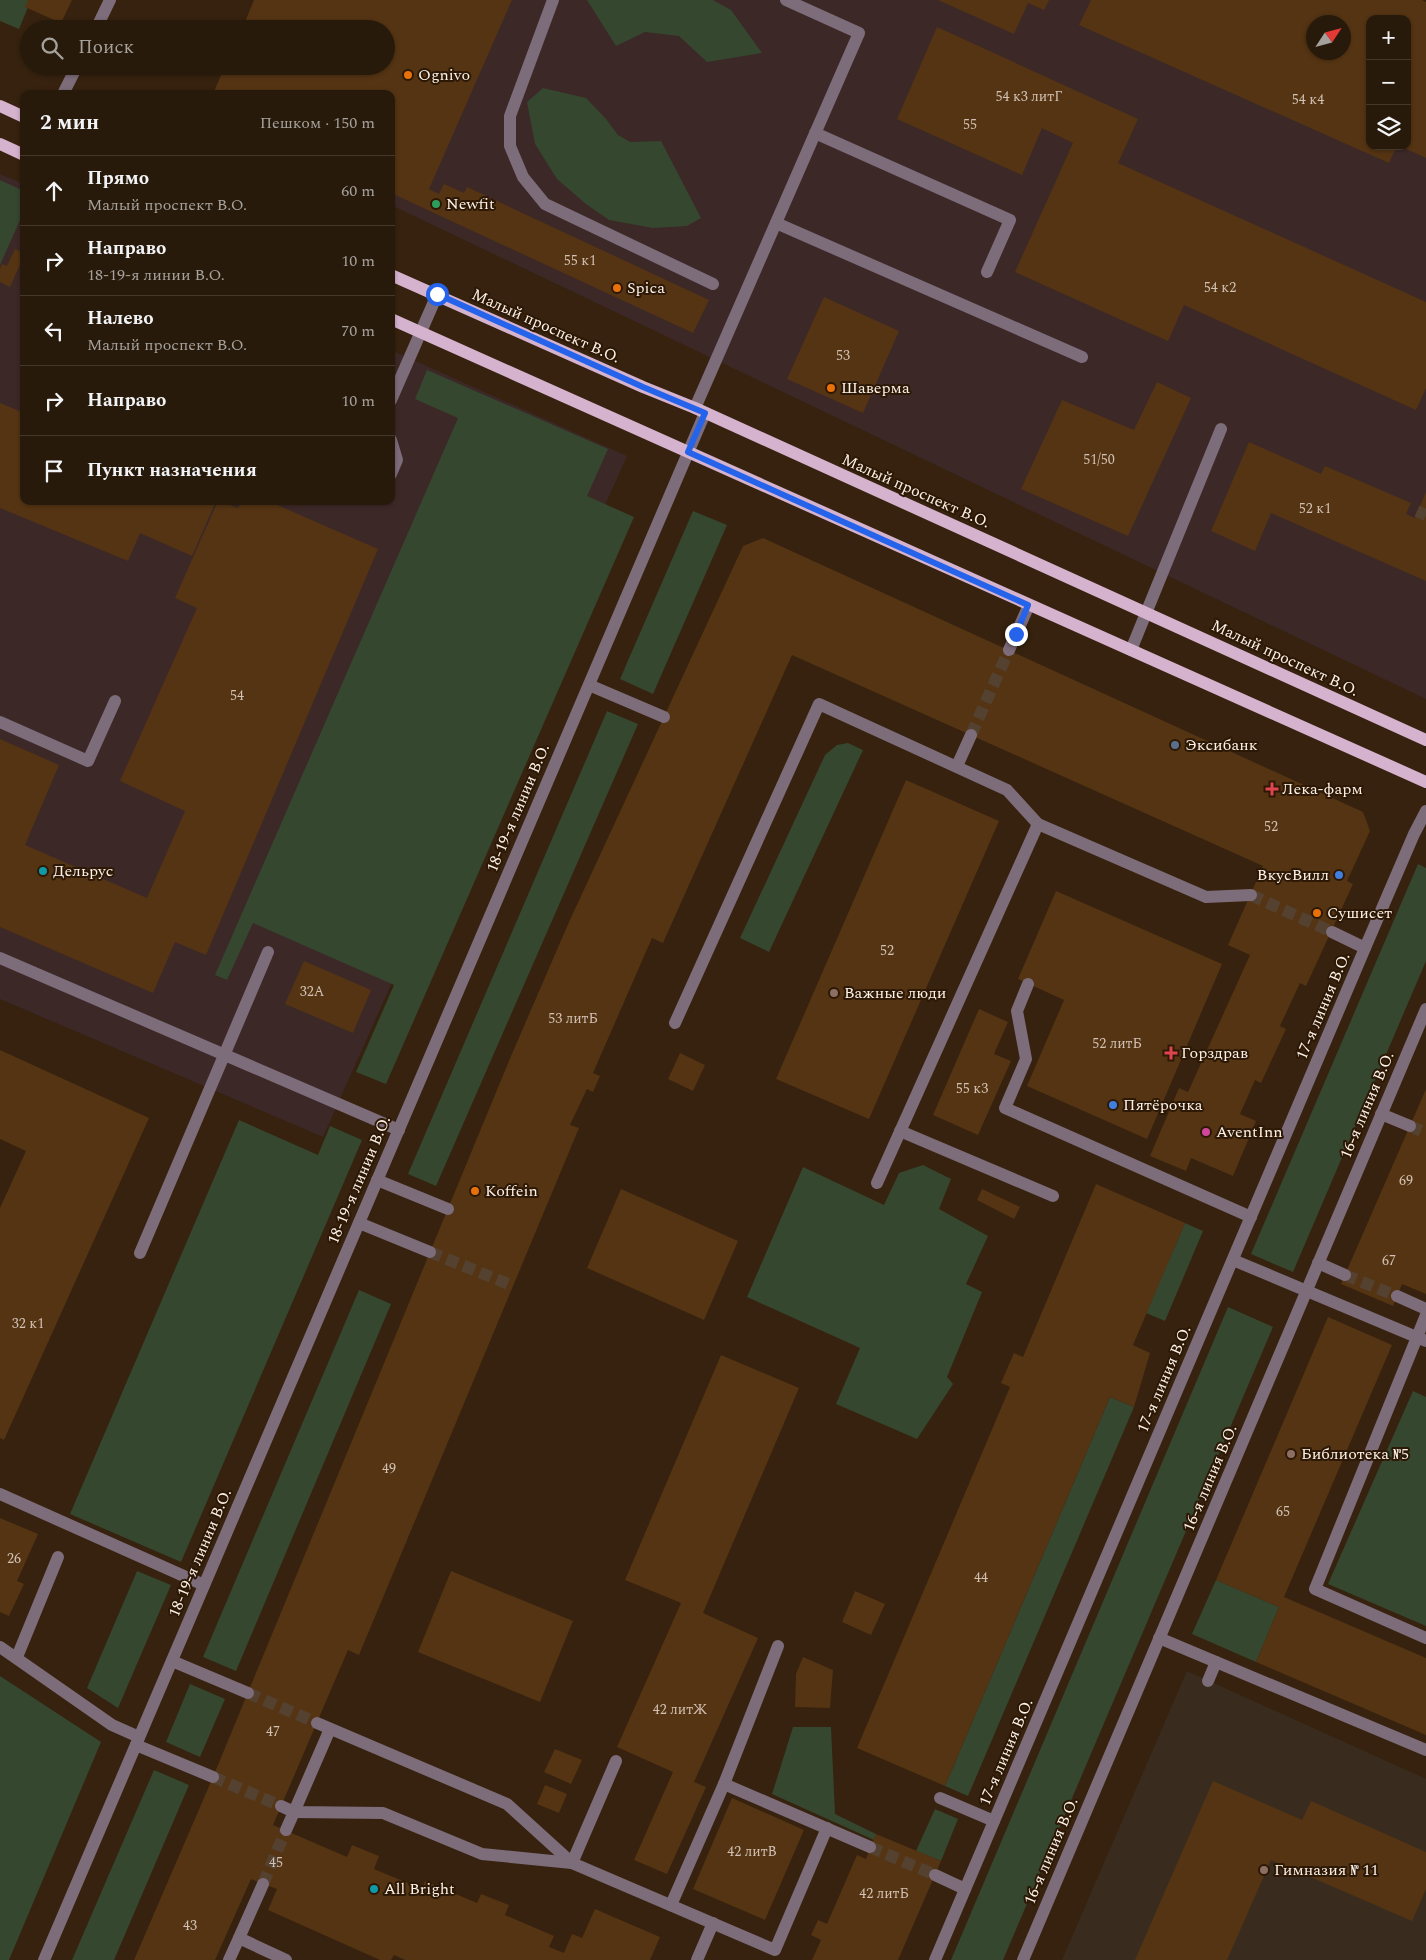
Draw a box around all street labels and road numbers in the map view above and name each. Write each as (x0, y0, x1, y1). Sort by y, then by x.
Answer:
street label: Малый проспект В.О. (468, 282, 624, 370)
street label: Малый проспект В.О. (838, 447, 994, 535)
street label: Малый проспект В.О. (1207, 613, 1363, 703)
street label: 18-19-я линии В.О. (480, 740, 556, 876)
street label: 17-я линия В.О. (1290, 949, 1356, 1063)
street label: 16-я линия В.О. (1334, 1048, 1400, 1162)
street label: 18-19-я линии В.О. (321, 1112, 397, 1248)
street label: 17-я линия В.О. (1131, 1322, 1197, 1436)
street label: 16-я линия В.О. (1177, 1421, 1243, 1535)
street label: 18-19-я линии В.О. (162, 1485, 238, 1621)
street label: 17-я линия В.О. (973, 1695, 1039, 1809)
street label: 16-я линия В.О. (1018, 1794, 1084, 1908)

